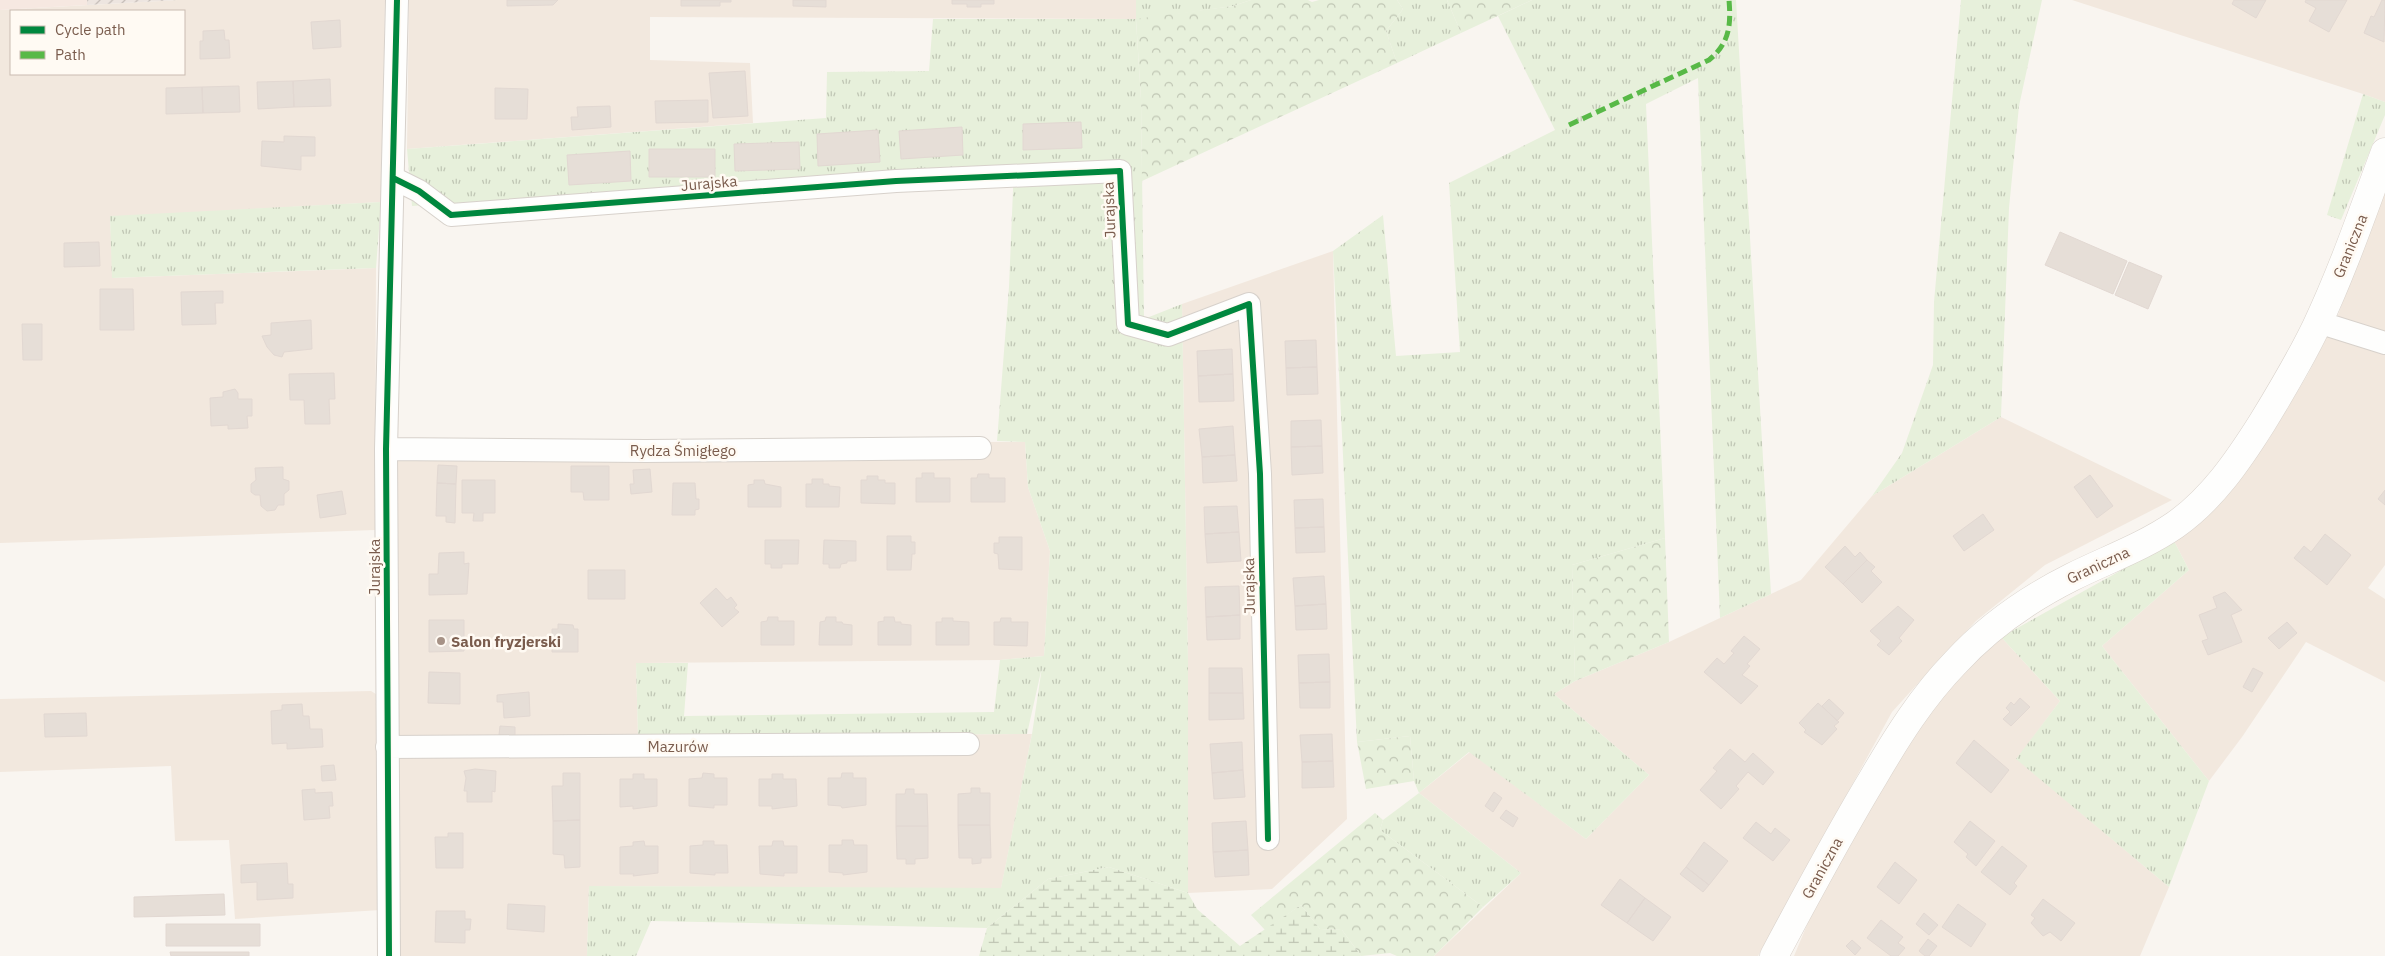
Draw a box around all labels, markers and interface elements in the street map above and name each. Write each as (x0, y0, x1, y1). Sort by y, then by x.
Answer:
legend (10, 10, 185, 75)
text: Cycle path (55, 20, 126, 39)
text: Path (55, 45, 86, 64)
street label: Jurajska (680, 171, 738, 195)
street label: Jurajska (1099, 181, 1119, 239)
street label: Graniczna (2329, 211, 2371, 281)
street label: Rydza Śmigłego (630, 441, 736, 460)
street label: Jurajska (365, 539, 384, 595)
street label: Graniczna (2064, 542, 2132, 588)
street label: Jurajska (1239, 558, 1259, 614)
place label: Salon fryzjerski (451, 632, 561, 651)
marker: Salon fryzjerski (435, 635, 447, 647)
street label: Mazurów (648, 737, 709, 756)
street label: Graniczna (1797, 834, 1847, 902)

